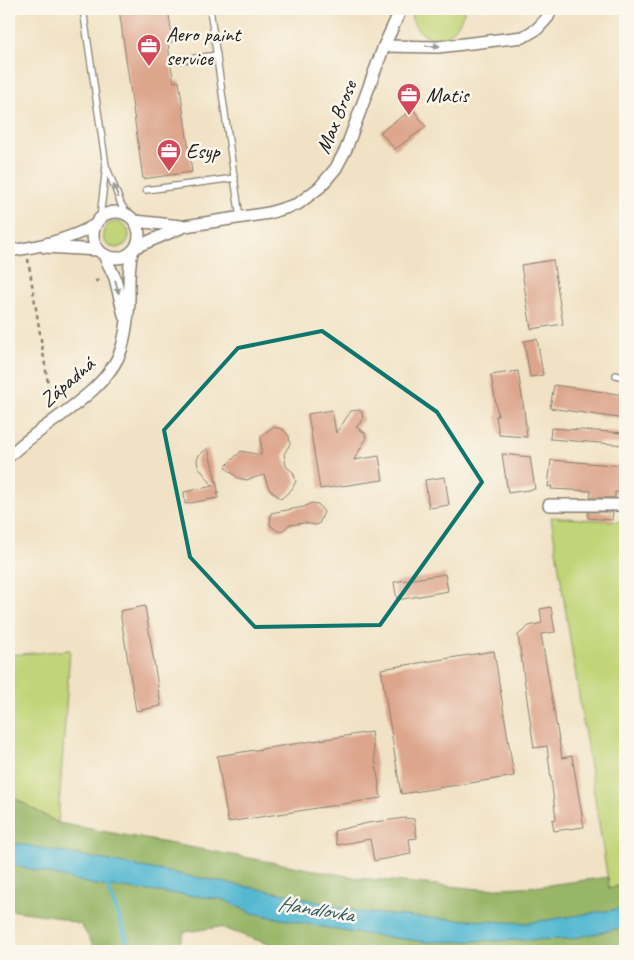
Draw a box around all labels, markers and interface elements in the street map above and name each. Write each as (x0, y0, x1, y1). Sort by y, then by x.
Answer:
place label: Aero paint service (166, 21, 242, 71)
office icon: Aero paint service (136, 33, 162, 67)
one-way arrow (425, 42, 441, 50)
street label: Max Brose (310, 76, 363, 157)
office icon: Matis (396, 82, 422, 116)
place label: Matis (426, 82, 470, 108)
office icon: Esyp (156, 138, 182, 172)
place label: Esyp (186, 138, 221, 164)
one-way arrow (112, 184, 119, 199)
one-way arrow (113, 280, 121, 295)
street label: Západná (34, 350, 101, 413)
water label: Handlovka (276, 889, 359, 929)

